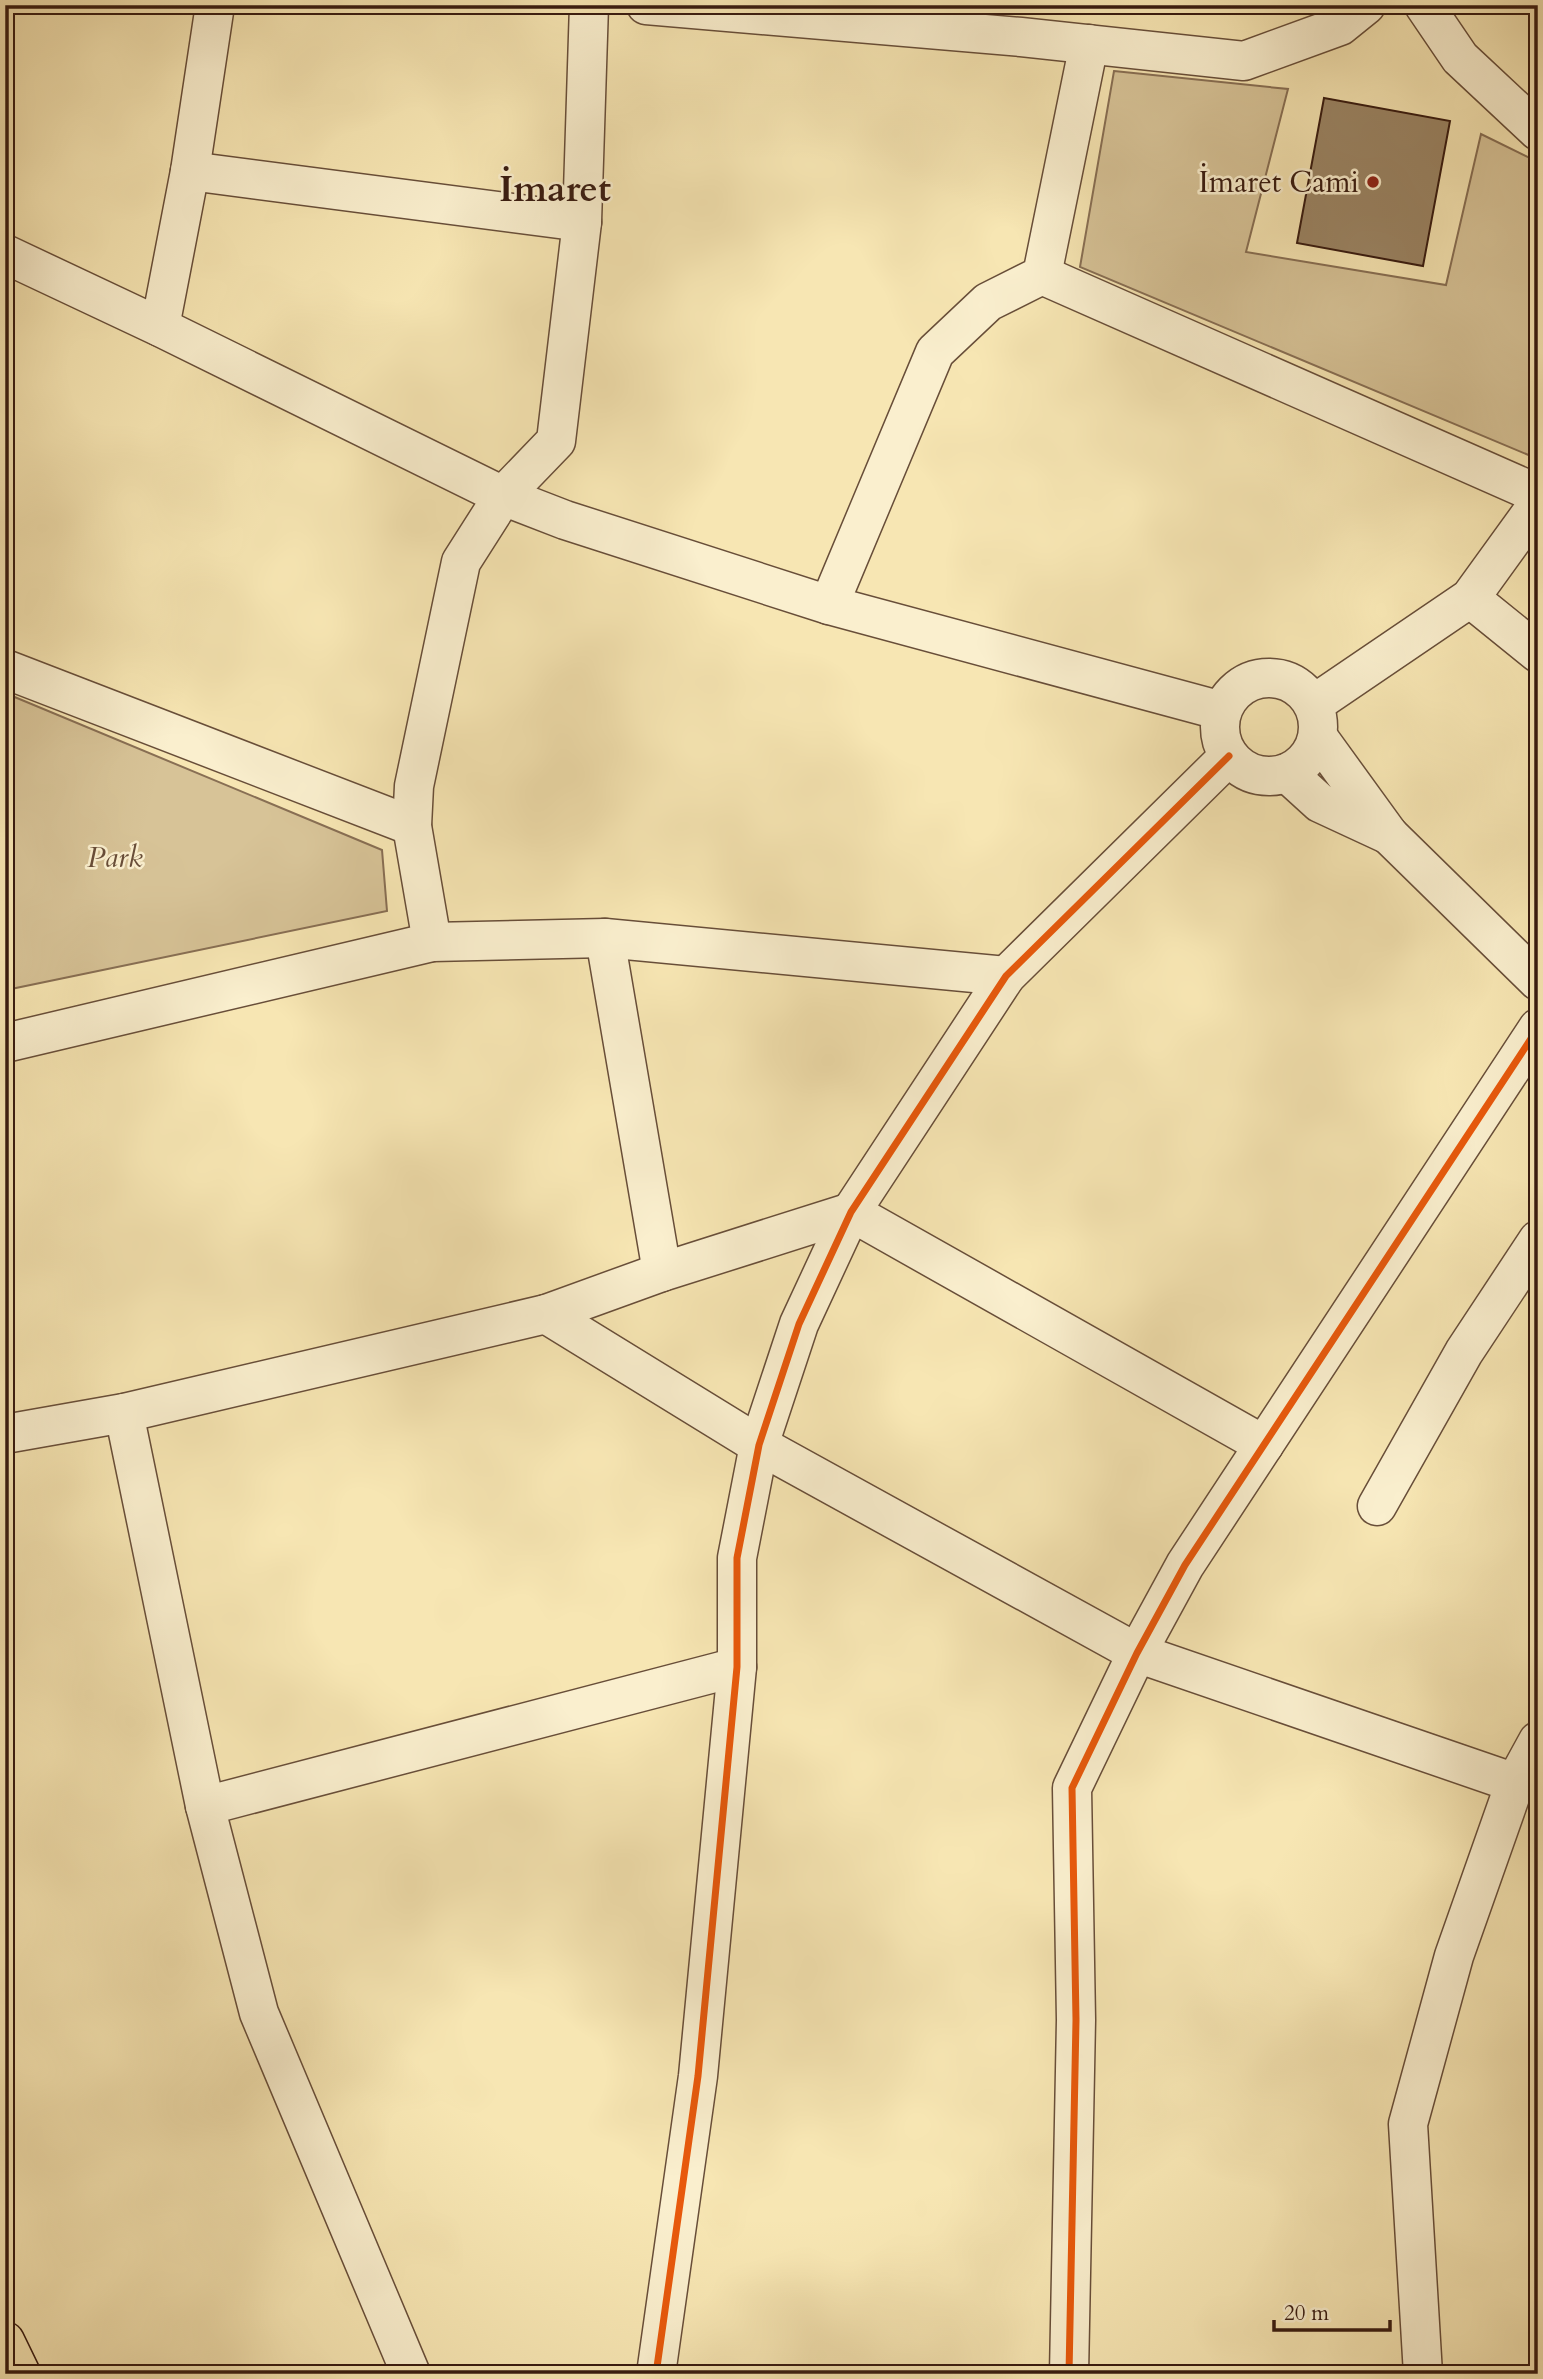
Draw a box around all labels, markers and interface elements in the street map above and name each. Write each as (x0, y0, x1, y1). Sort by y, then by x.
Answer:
place label: İmaret Cami (1199, 162, 1359, 203)
district label: İmaret (499, 164, 611, 214)
marker: İmaret Cami (1365, 174, 1381, 190)
park label: Park (87, 837, 143, 878)
scale bar (1274, 2288, 1389, 2332)
text: 20 m (1284, 2299, 1329, 2328)

